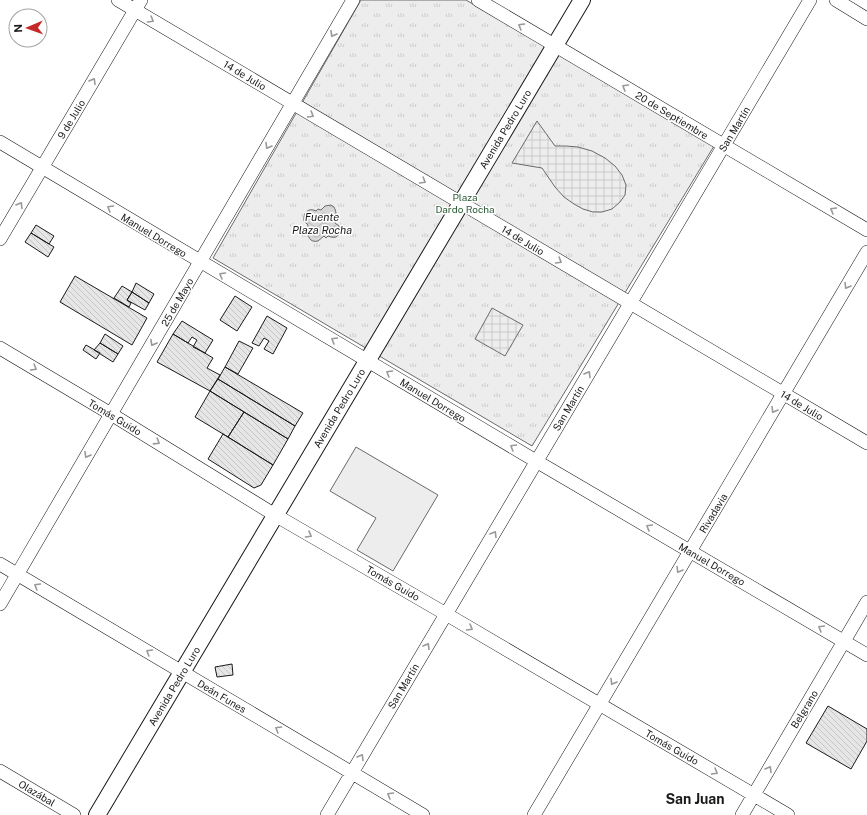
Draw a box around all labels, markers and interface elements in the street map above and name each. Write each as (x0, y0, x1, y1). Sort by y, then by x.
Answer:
north arrow (8, 8, 48, 48)
one-way arrow (147, 15, 154, 22)
one-way arrow (518, 23, 525, 30)
text: N (12, 24, 24, 33)
one-way arrow (331, 30, 338, 37)
street label: 14 de Julio (222, 58, 269, 93)
one-way arrow (89, 78, 96, 85)
one-way arrow (622, 84, 629, 92)
street label: Avenida Pedro Luro (477, 87, 534, 171)
street label: 20 de Septiembre (634, 89, 711, 142)
street label: 9 de Julio (55, 97, 87, 141)
street label: San Martín (716, 104, 752, 154)
one-way arrow (307, 110, 314, 117)
one-way arrow (265, 142, 272, 149)
one-way arrow (419, 176, 426, 183)
park label: Plaza Dardo Rocha (435, 191, 495, 215)
one-way arrow (15, 202, 22, 209)
one-way arrow (107, 206, 114, 213)
one-way arrow (830, 207, 837, 214)
street label: Manuel Dorrego (119, 211, 189, 260)
water label: Fuente Plaza Rocha (292, 211, 352, 236)
street label: 14 de Julio (500, 223, 547, 258)
one-way arrow (555, 257, 562, 264)
one-way arrow (219, 272, 226, 279)
street label: 25 de Mayo (158, 275, 196, 328)
one-way arrow (845, 282, 852, 289)
one-way arrow (331, 338, 338, 345)
one-way arrow (150, 339, 157, 346)
one-way arrow (30, 364, 37, 371)
street label: Avenida Pedro Luro (311, 366, 368, 450)
one-way arrow (386, 371, 393, 378)
one-way arrow (584, 371, 591, 378)
street label: Manuel Dorrego (398, 376, 468, 425)
street label: San Martín (550, 383, 586, 433)
street label: 14 de Julio (779, 388, 826, 423)
street label: Tomás Guido (86, 396, 144, 438)
one-way arrow (771, 406, 778, 413)
one-way arrow (153, 438, 160, 445)
one-way arrow (510, 445, 517, 452)
one-way arrow (85, 451, 92, 458)
street label: Rivadavia (697, 491, 729, 535)
one-way arrow (646, 525, 653, 532)
one-way arrow (305, 530, 312, 537)
one-way arrow (489, 531, 496, 538)
street label: Manuel Dorrego (677, 540, 748, 588)
street label: Tomás Guido (364, 563, 422, 603)
one-way arrow (677, 566, 684, 573)
one-way arrow (34, 583, 41, 590)
one-way arrow (466, 624, 473, 631)
one-way arrow (818, 626, 825, 633)
one-way arrow (423, 642, 430, 650)
street label: Avenida Pedro Luro (146, 644, 203, 728)
one-way arrow (146, 649, 153, 656)
street label: San Martín (385, 661, 421, 711)
street label: Deán Funes (196, 677, 248, 715)
one-way arrow (610, 678, 617, 685)
street label: Belgrano (788, 687, 820, 730)
one-way arrow (275, 727, 282, 734)
street label: Tomás Guido (643, 727, 701, 767)
one-way arrow (357, 754, 364, 761)
one-way arrow (764, 766, 771, 773)
one-way arrow (711, 767, 718, 775)
street label: Olazábal (16, 777, 58, 809)
district label: San Juan (665, 791, 725, 807)
one-way arrow (387, 793, 394, 800)

